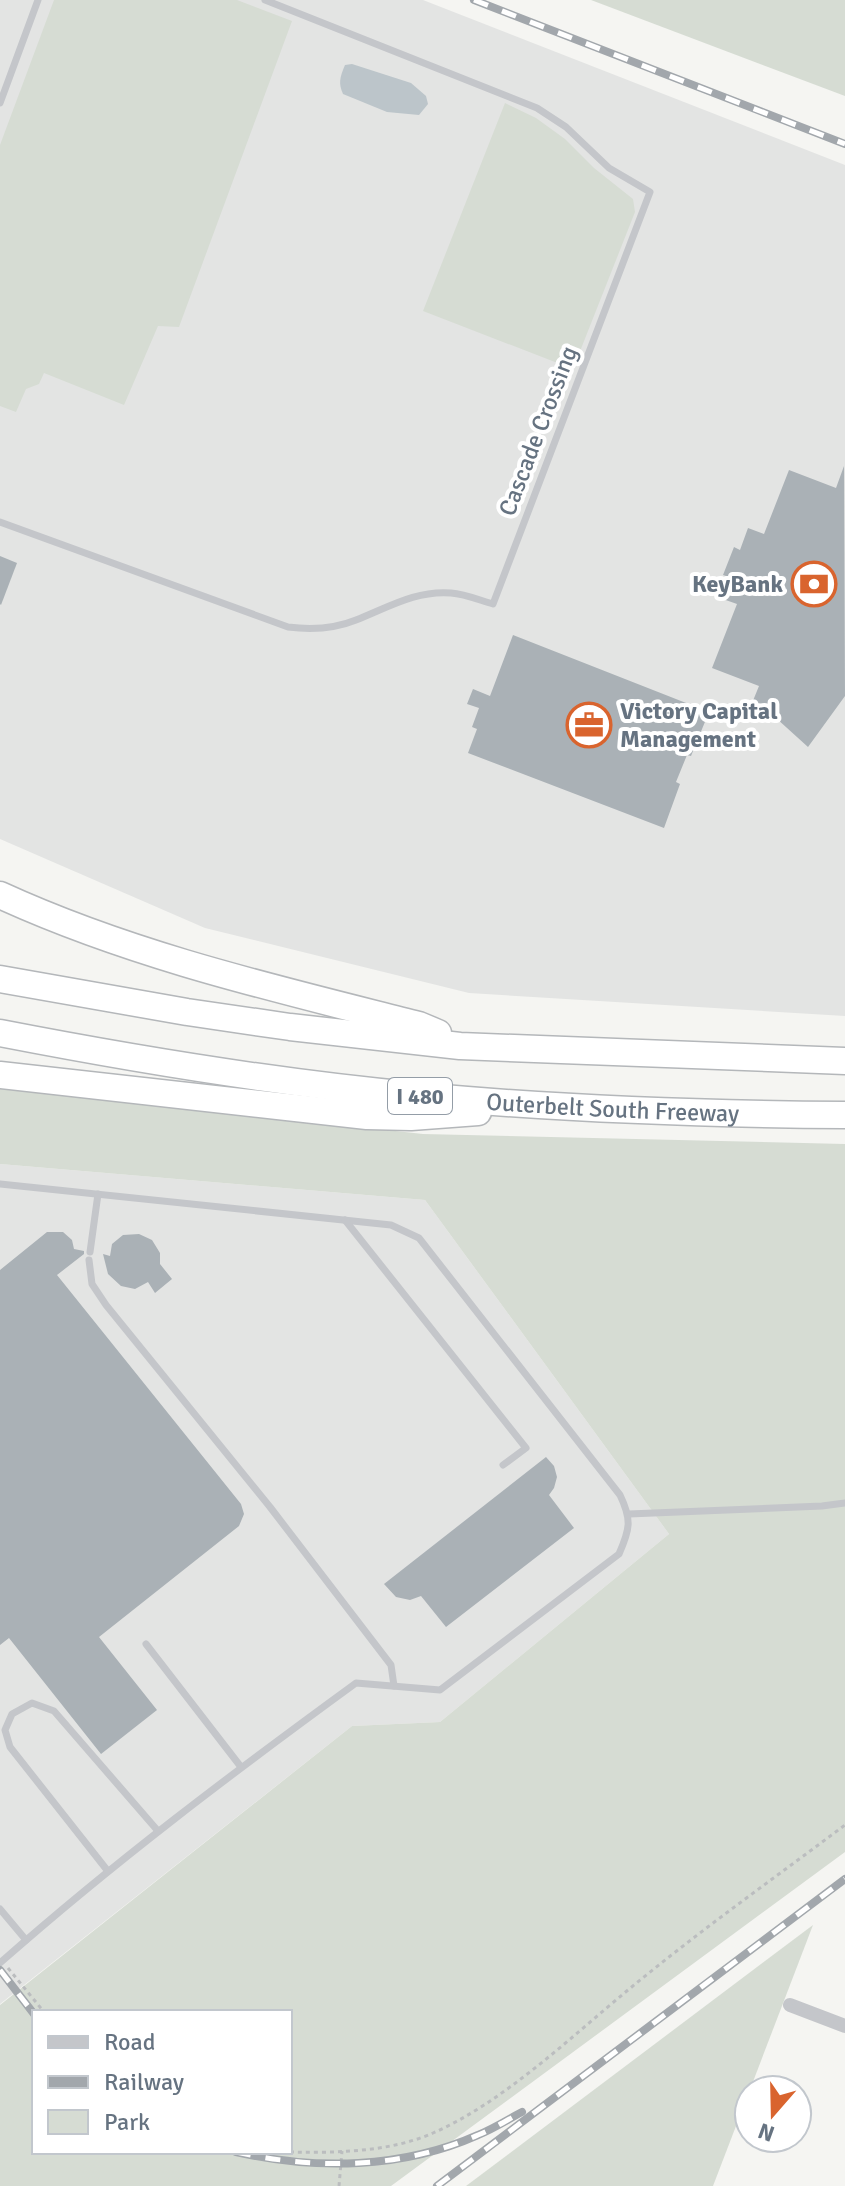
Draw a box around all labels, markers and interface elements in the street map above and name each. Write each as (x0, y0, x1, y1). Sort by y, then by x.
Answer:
street label: Cascade Crossing (492, 342, 584, 520)
bank icon: KeyBank (790, 560, 838, 608)
place label: KeyBank (692, 569, 783, 599)
place label: Victory Capital Management (620, 696, 778, 754)
office icon: Victory Capital Management (565, 701, 613, 749)
road number: I 480 (388, 1078, 452, 1114)
street label: Outerbelt South Freeway (485, 1087, 740, 1128)
legend (32, 2010, 292, 2154)
text: Road (104, 2027, 155, 2057)
text: Railway (104, 2067, 184, 2097)
north arrow (733, 2074, 813, 2154)
text: Park (104, 2107, 150, 2137)
text: N (755, 2117, 778, 2148)

